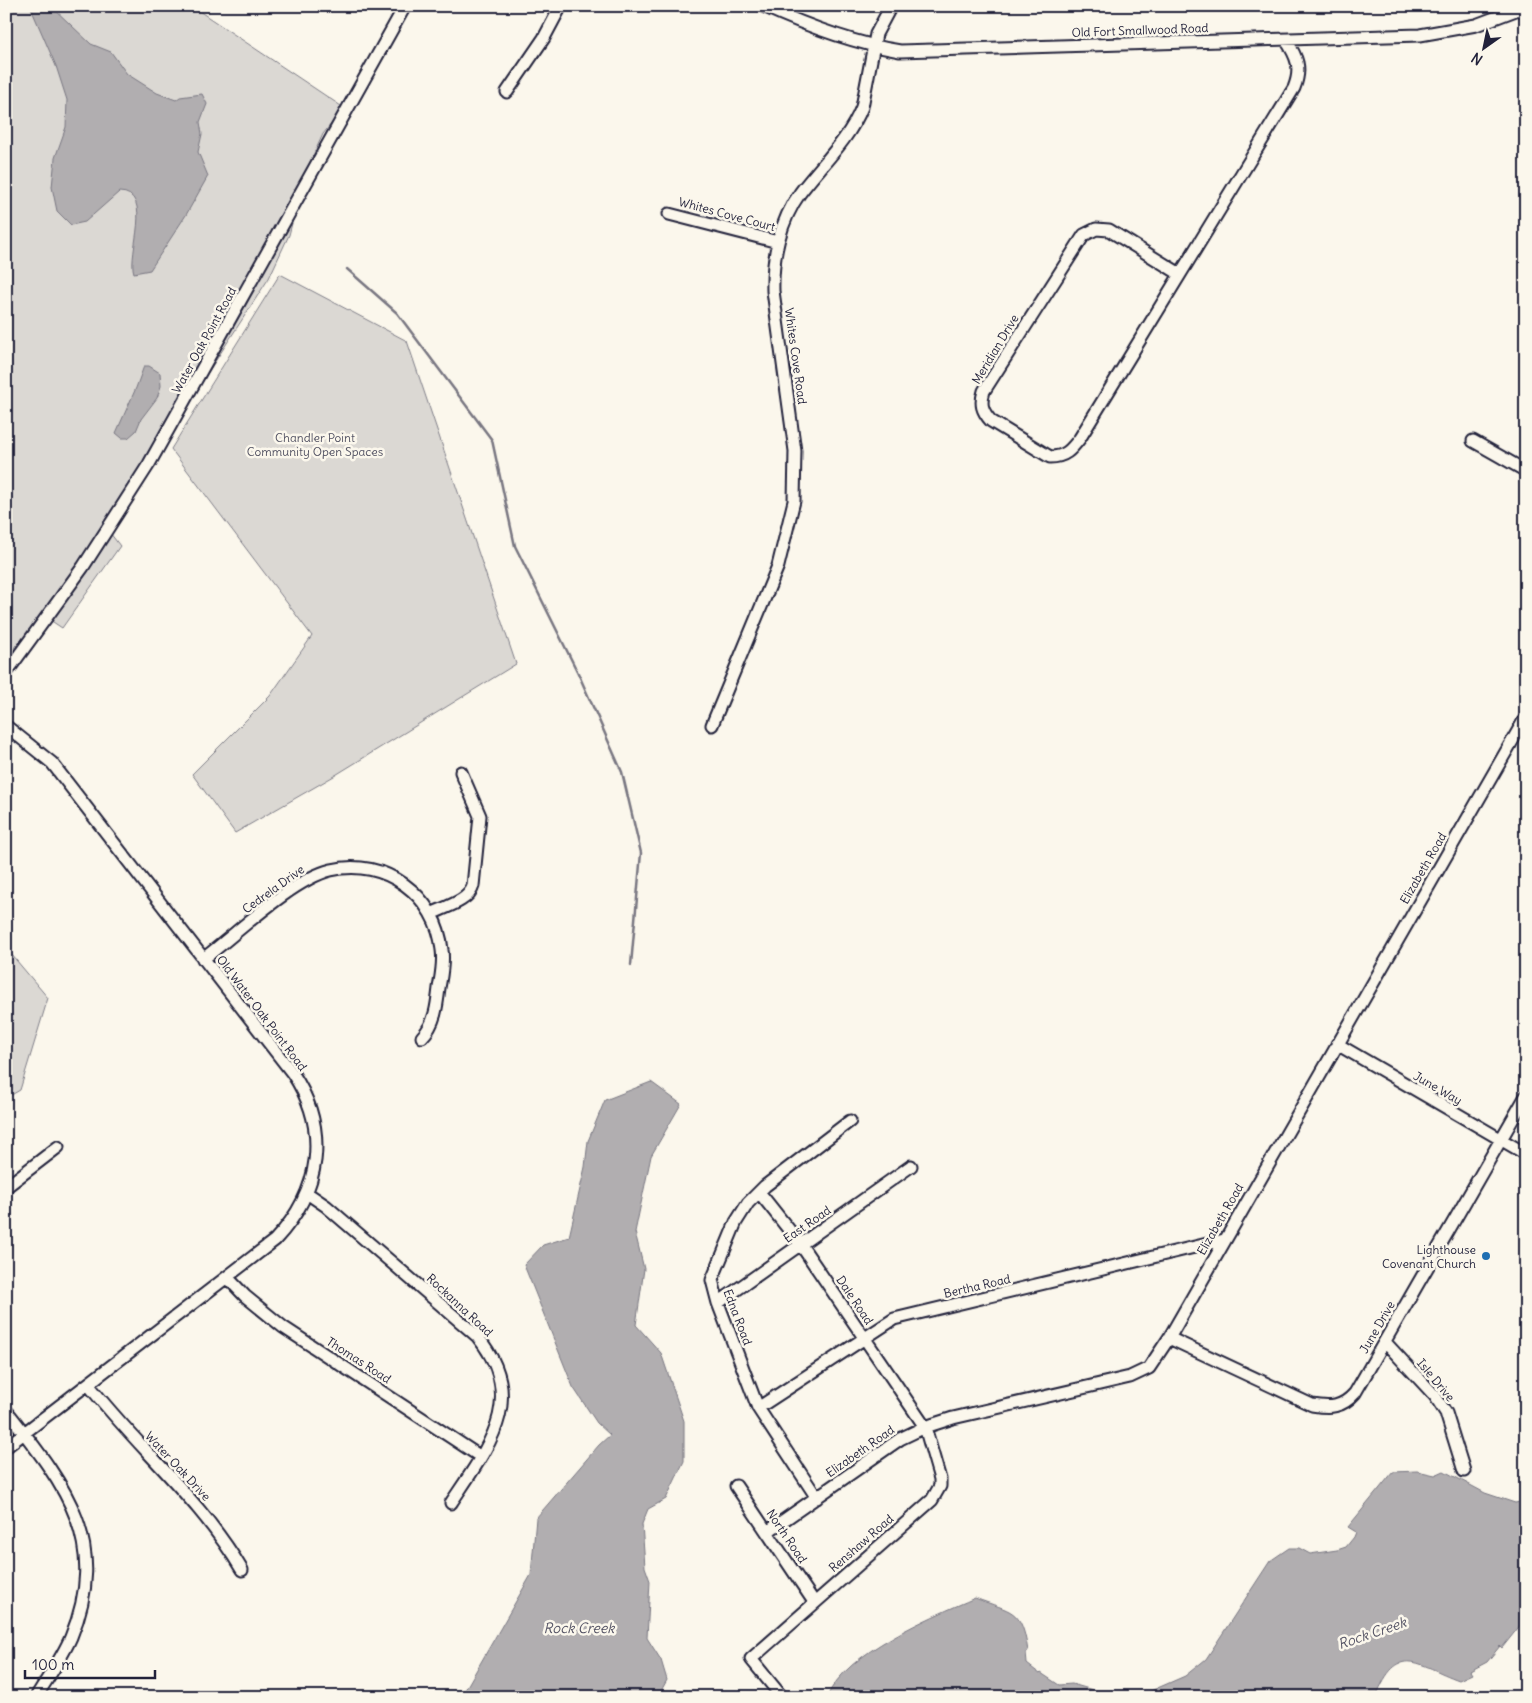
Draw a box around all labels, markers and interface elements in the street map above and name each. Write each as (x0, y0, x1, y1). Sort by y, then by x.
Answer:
street label: Old Fort Smallwood Road (1071, 20, 1209, 40)
north arrow (1460, 22, 1510, 72)
text: N (1468, 49, 1486, 69)
street label: Whites Cove Court (677, 194, 777, 234)
street label: Water Oak Point Road (169, 284, 239, 396)
street label: Whites Cove Road (782, 307, 810, 405)
street label: Meridian Drive (968, 312, 1022, 386)
park label: Chandler Point Community Open Spaces (247, 430, 383, 459)
street label: Elizabeth Road (1397, 830, 1449, 906)
street label: Cedrela Drive (239, 862, 307, 916)
street label: Old Water Oak Point Road (214, 952, 310, 1074)
street label: June Way (1411, 1068, 1465, 1108)
street label: Elizabeth Road (1194, 1181, 1246, 1257)
street label: East Road (780, 1202, 834, 1246)
place label: Lighthouse Covenant Church (1382, 1242, 1476, 1271)
marker: Lighthouse Covenant Church (1480, 1250, 1492, 1262)
street label: Rockanna Road (424, 1271, 496, 1339)
street label: Bertha Road (942, 1271, 1012, 1301)
street label: Dale Road (833, 1273, 877, 1327)
street label: Edna Road (720, 1287, 756, 1347)
street label: June Drive (1356, 1298, 1398, 1356)
street label: Thomas Road (324, 1334, 394, 1386)
street label: Isle Drive (1414, 1356, 1458, 1404)
street label: Elizabeth Road (823, 1422, 897, 1480)
street label: Water Oak Drive (142, 1428, 214, 1504)
street label: North Road (764, 1506, 810, 1566)
street label: Renshaw Road (826, 1511, 896, 1575)
water label: Rock Creek (1336, 1613, 1409, 1653)
water label: Rock Creek (544, 1619, 615, 1637)
scale bar (25, 1648, 155, 1680)
text: 100 m (32, 1655, 74, 1674)

